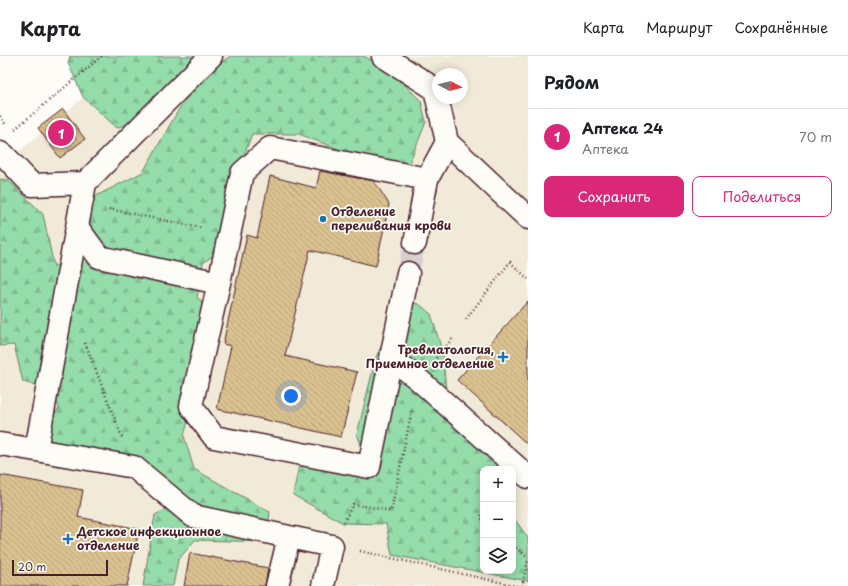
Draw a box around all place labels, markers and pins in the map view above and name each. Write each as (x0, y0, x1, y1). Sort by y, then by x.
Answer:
pin: 1 (48, 118, 74, 148)
place label: Отделение переливания крови (331, 202, 451, 234)
marker: Отделение переливания крови (318, 214, 328, 224)
place label: Тревматология, Приемное отделение (366, 340, 494, 372)
marker: Тревматология, Приемное отделение (497, 351, 509, 363)
place label: Детское инфекционное отделение (76, 522, 221, 554)
marker: Детское инфекционное отделение (62, 533, 74, 545)

